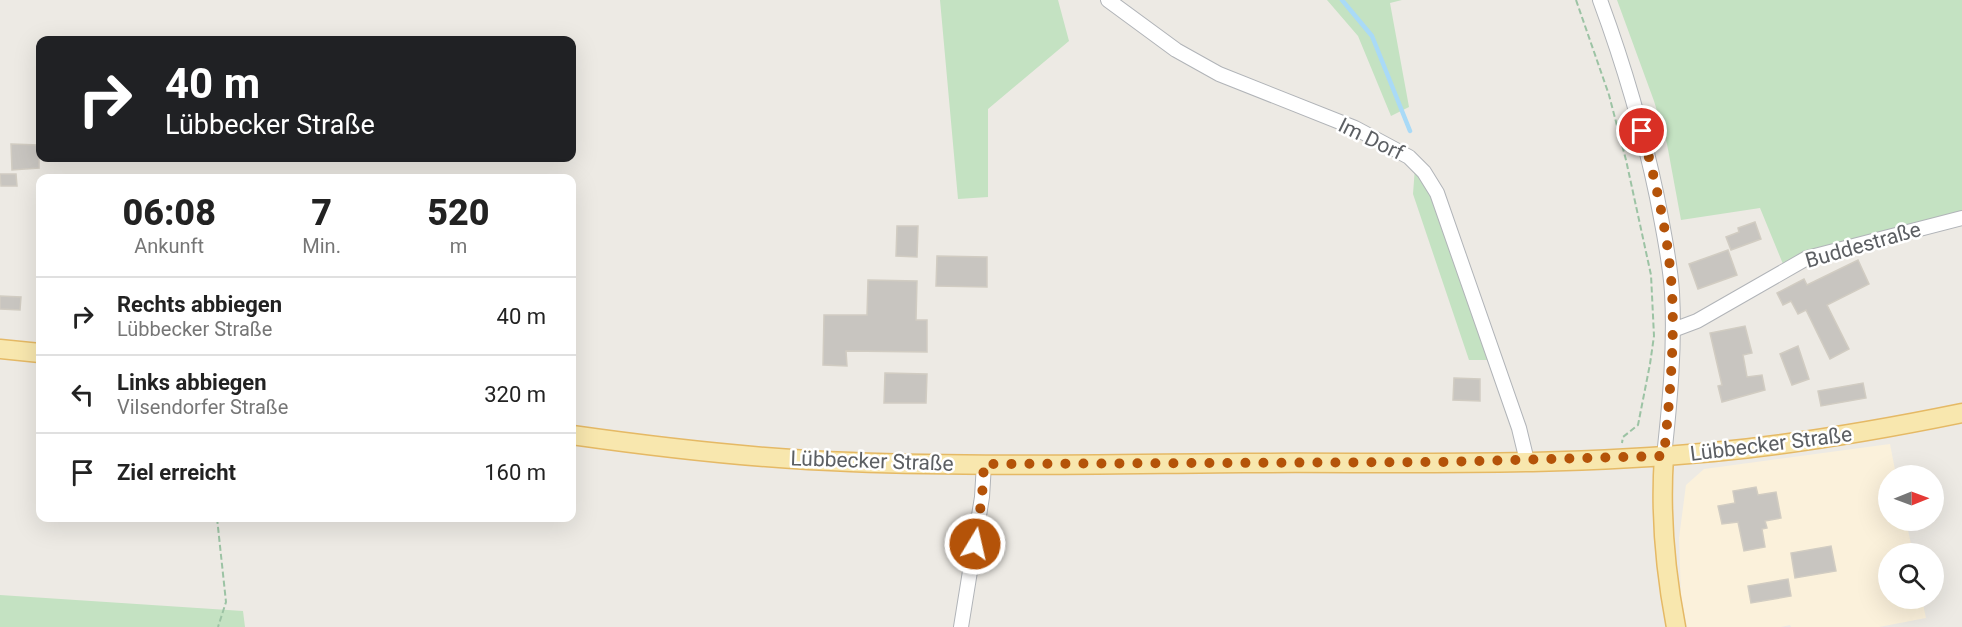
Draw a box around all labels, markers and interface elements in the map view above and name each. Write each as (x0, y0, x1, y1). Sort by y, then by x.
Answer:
text: 40 m (165, 59, 260, 108)
icon: right (66, 60, 144, 138)
pin (1616, 105, 1667, 156)
text: Lübbecker Straße (165, 109, 375, 141)
street label: Im Dorf (1334, 113, 1408, 165)
icon: arrive (1625, 114, 1658, 147)
text: 06:08 (122, 192, 216, 234)
text: 7 (311, 192, 332, 234)
text: 520 (427, 192, 490, 234)
street label: Buddestraße (1803, 217, 1923, 273)
text: Ankunft (134, 234, 204, 258)
text: Min. (302, 234, 341, 258)
text: m (450, 234, 467, 258)
text: Rechts abbiegen (117, 292, 282, 317)
icon: right (66, 300, 99, 333)
text: 40 m (497, 304, 546, 329)
text: Lübbecker Straße (117, 317, 272, 341)
text: Links abbiegen (117, 370, 267, 395)
icon: left (66, 378, 99, 411)
text: 320 m (484, 382, 546, 407)
text: Vilsendorfer Straße (117, 395, 288, 419)
street label: Lübbecker Straße (1689, 422, 1853, 466)
street label: Lübbecker Straße (790, 446, 954, 476)
icon: arrive (66, 456, 99, 489)
text: Ziel erreicht (117, 460, 236, 485)
text: 160 m (484, 460, 546, 485)
north arrow (1878, 465, 1944, 531)
map controls (1878, 465, 1944, 609)
position arrow (943, 512, 1007, 576)
button: search (1878, 543, 1944, 609)

